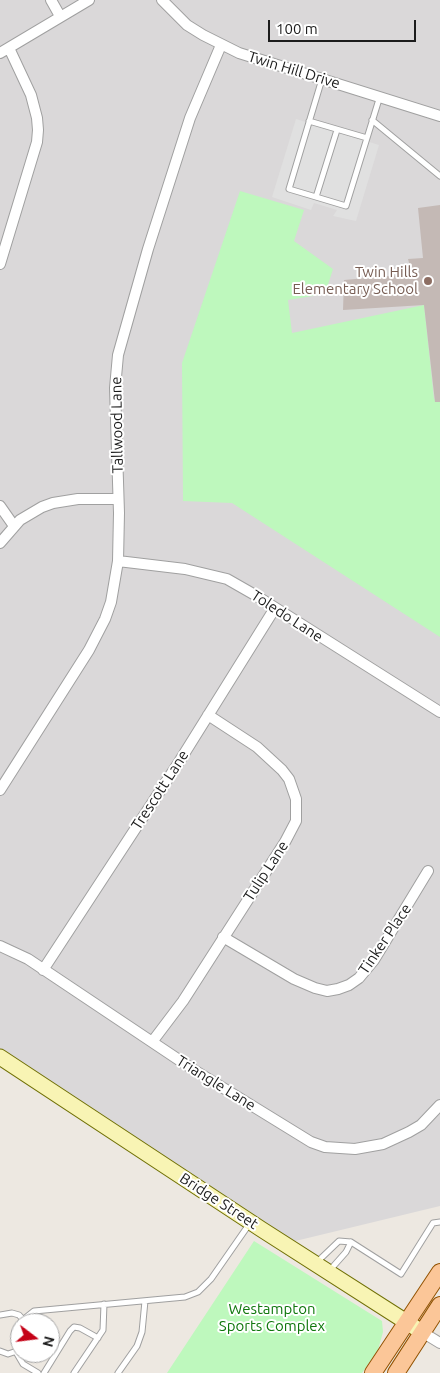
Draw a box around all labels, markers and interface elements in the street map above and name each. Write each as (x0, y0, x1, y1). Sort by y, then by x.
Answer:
scale bar (270, 10, 418, 42)
text: 100 m (276, 20, 318, 37)
street label: Twin Hill Drive (246, 47, 342, 93)
place label: Twin Hills Elementary School (292, 263, 418, 298)
marker: Twin Hills Elementary School (422, 275, 434, 287)
street label: Tallwood Lane (107, 376, 127, 474)
street label: Toledo Lane (248, 586, 326, 646)
street label: Trescott Lane (128, 747, 192, 833)
street label: Tulip Lane (240, 837, 292, 905)
street label: Tinker Place (355, 900, 415, 978)
street label: Triangle Lane (173, 1052, 259, 1114)
street label: Bridge Street (176, 1169, 262, 1233)
park label: Westampton Sports Complex (219, 1300, 325, 1335)
north arrow (10, 1313, 60, 1363)
text: N (39, 1334, 58, 1349)

